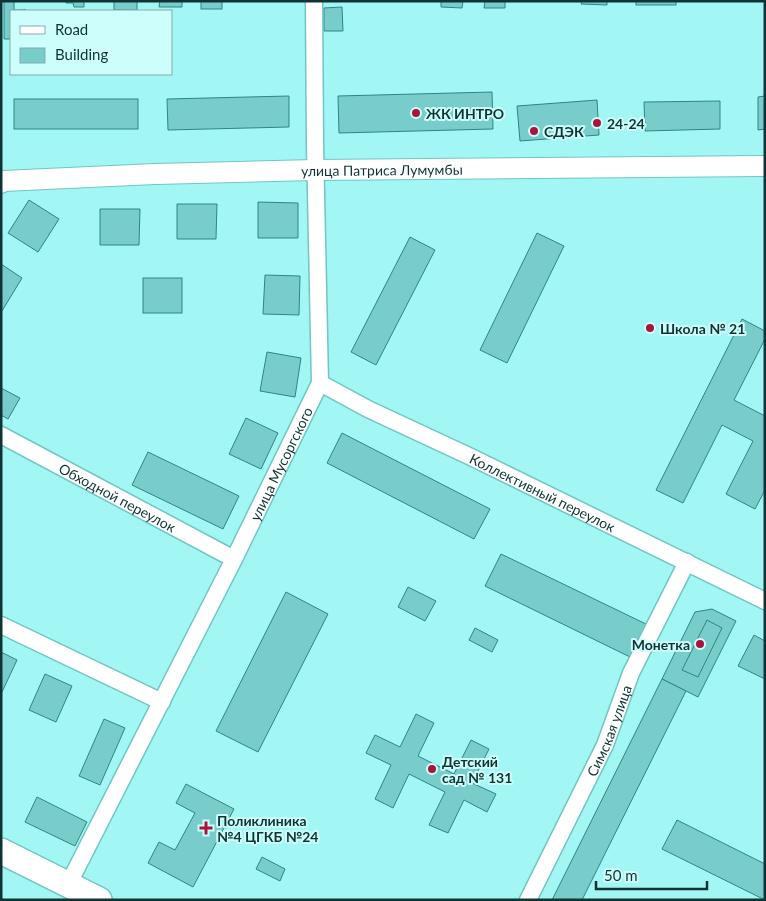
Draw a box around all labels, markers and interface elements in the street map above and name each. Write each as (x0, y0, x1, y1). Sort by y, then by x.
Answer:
legend (10, 10, 172, 75)
text: Road (55, 20, 88, 38)
text: Building (55, 45, 108, 63)
place label: ЖК ИНТРО (426, 105, 504, 122)
marker: ЖК ИНТРО (410, 107, 422, 119)
place label: 24-24 (607, 115, 645, 132)
marker: 24-24 (591, 117, 603, 129)
place label: СДЭК (544, 123, 584, 140)
marker: СДЭК (528, 125, 540, 137)
street label: улица Патриса Лумумбы (301, 160, 463, 179)
place label: Школа № 21 (660, 320, 745, 337)
marker: Школа № 21 (644, 322, 656, 334)
street label: улица Мусоргского (246, 404, 316, 523)
street label: Коллективный переулок (467, 449, 619, 535)
street label: Обходной переулок (56, 459, 180, 535)
place label: Монетка (632, 636, 690, 653)
marker: Монетка (694, 638, 706, 650)
street label: Симская улица (582, 682, 635, 779)
place label: Детский сад № 131 (442, 753, 512, 786)
marker: Детский сад № 131 (426, 763, 438, 775)
place label: Поликлиника №4 ЦГКБ №24 (217, 812, 318, 845)
marker: Поликлиника №4 ЦГКБ №24 (199, 821, 213, 835)
scale bar (596, 858, 707, 890)
text: 50 m (604, 866, 638, 884)

